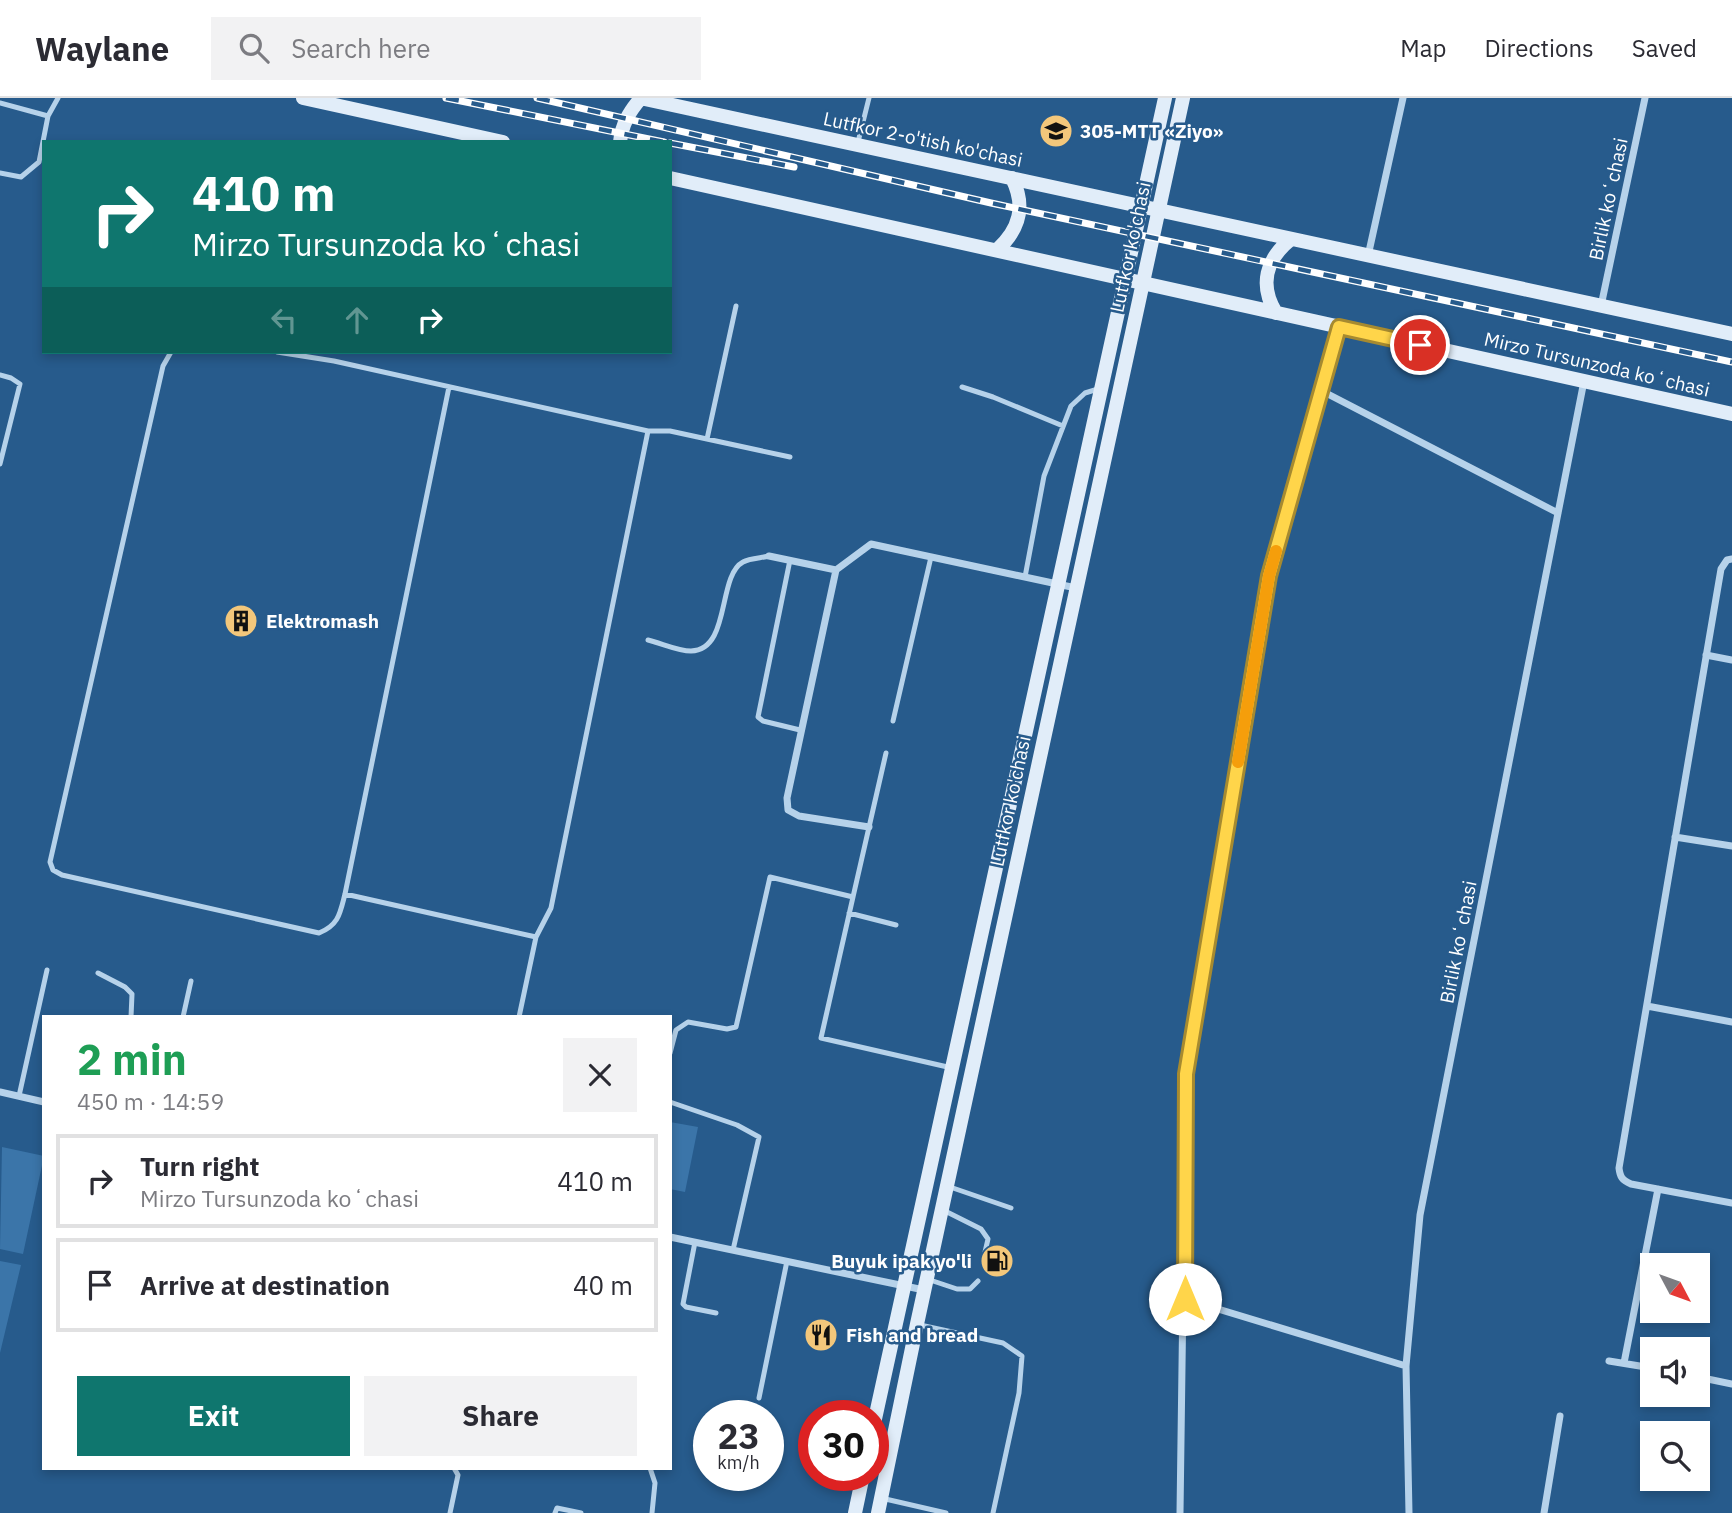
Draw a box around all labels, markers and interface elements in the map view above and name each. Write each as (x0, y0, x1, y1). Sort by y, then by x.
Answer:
search box (211, 17, 701, 80)
text: Waylane (35, 27, 169, 70)
icon: search (235, 29, 273, 67)
text: Search here (291, 31, 431, 65)
text: Map (1400, 32, 1446, 64)
text: Directions (1484, 32, 1594, 64)
text: Saved (1632, 32, 1697, 64)
street label: Lutfkor 2-o'tish ko'chasi (821, 106, 1025, 172)
school or university icon: 305-MTT «Ziyo» (1037, 112, 1075, 150)
place label: 305-MTT «Ziyo» (1080, 119, 1223, 143)
street label: Birlik koʻchasi (1583, 135, 1633, 263)
text: 410 m (192, 161, 336, 224)
icon: right (77, 168, 168, 259)
street label: Lutfkor ko'chasi (1104, 179, 1156, 315)
text: Mirzo Tursunzoda koʻchasi (192, 223, 580, 265)
icon: left (265, 301, 303, 339)
icon: ahead (338, 301, 376, 339)
icon: right (411, 301, 449, 339)
pin (1390, 315, 1450, 375)
icon: arrive (1401, 326, 1439, 364)
street label: Mirzo Tursunzoda koʻchasi (1482, 326, 1712, 402)
building icon: Elektromash (222, 602, 260, 640)
place label: Elektromash (266, 609, 379, 633)
street label: Lutfkor ko'chasi (984, 733, 1036, 869)
street label: Birlik koʻchasi (1434, 878, 1482, 1006)
text: 2 min (77, 1032, 187, 1087)
button: close (563, 1038, 637, 1112)
text: 450 m · 14:59 (77, 1086, 224, 1116)
text: Turn right (140, 1149, 259, 1183)
icon: right (81, 1162, 119, 1200)
text: 410 m (557, 1164, 633, 1198)
text: Mirzo Tursunzoda koʻchasi (140, 1183, 419, 1213)
fuel station icon: Buyuk ipak yo'li (978, 1242, 1016, 1280)
place label: Buyuk ipak yo'li (831, 1249, 972, 1273)
north arrow (1640, 1253, 1710, 1323)
map controls (1640, 1253, 1710, 1491)
position arrow (1148, 1262, 1222, 1336)
icon: arrive (81, 1266, 119, 1304)
text: Arrive at destination (140, 1268, 390, 1302)
text: 40 m (573, 1268, 633, 1302)
restaurant icon: Fish and bread (802, 1316, 840, 1354)
place label: Fish and bread (846, 1323, 978, 1347)
button: sound (1640, 1337, 1710, 1407)
button: Exit (77, 1376, 350, 1456)
button: Share (364, 1376, 637, 1456)
speed limit sign: 30 (798, 1400, 889, 1491)
text: 23 (717, 1413, 760, 1459)
button: search (1640, 1421, 1710, 1491)
text: km/h (717, 1451, 760, 1474)

